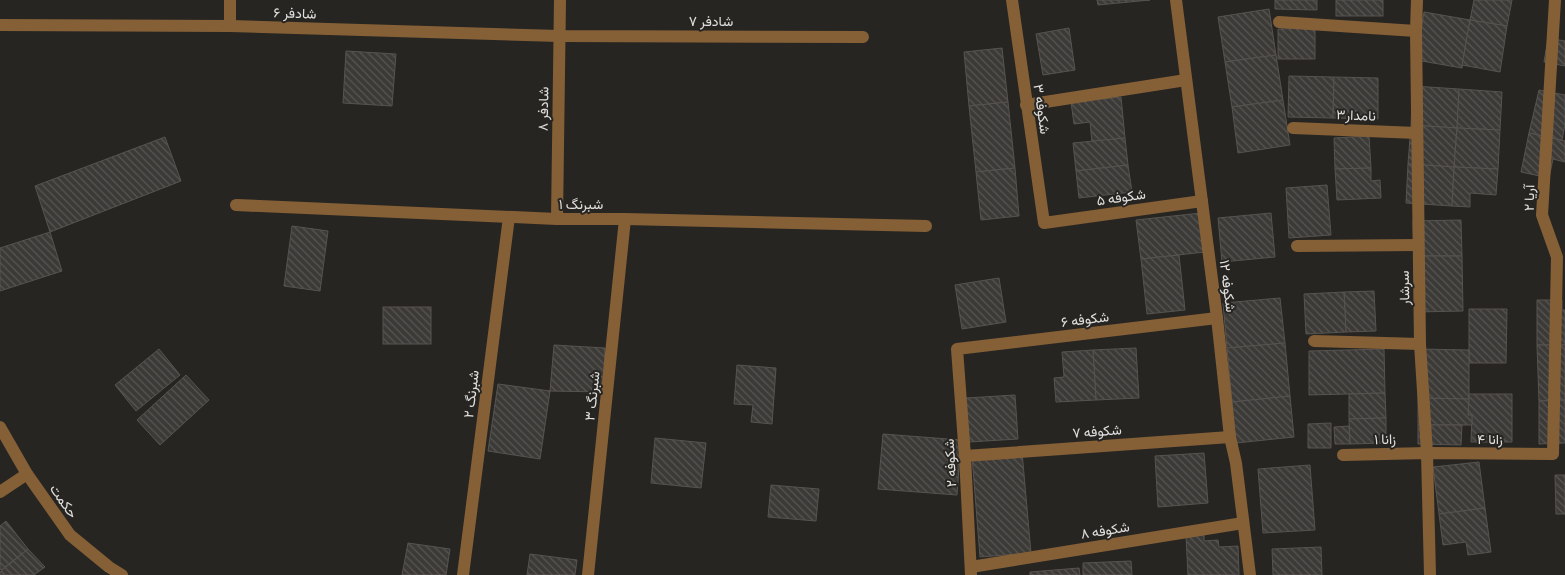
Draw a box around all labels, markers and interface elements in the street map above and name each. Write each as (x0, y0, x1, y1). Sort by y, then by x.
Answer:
street label: شادفر ۶ (273, 1, 317, 24)
street label: شادفر ۷ (689, 10, 733, 31)
street label: شکوفه ۳ (1029, 83, 1056, 135)
street label: شادفر ۸ (532, 87, 553, 131)
street label: نامدار۳ (1336, 103, 1376, 126)
street label: شکوفه ۵ (1095, 183, 1147, 210)
street label: آریا ۲ (1518, 183, 1539, 211)
street label: شبرنگ ۱ (559, 193, 603, 214)
street label: شکوفه ۱۲ (1215, 259, 1242, 313)
street label: سرشار (1393, 270, 1414, 307)
street label: شکوفه ۶ (1060, 305, 1110, 332)
street label: شبرنگ ۲ (457, 369, 484, 419)
street label: شبرنگ ۳ (578, 370, 605, 422)
street label: شکوفه ۷ (1072, 418, 1122, 443)
street label: زانا ۱ (1374, 428, 1396, 449)
street label: زانا ۴ (1477, 428, 1503, 449)
street label: شکوفه ۲ (938, 438, 961, 488)
street label: حکمت (45, 479, 84, 522)
street label: شکوفه ۸ (1079, 515, 1131, 544)

